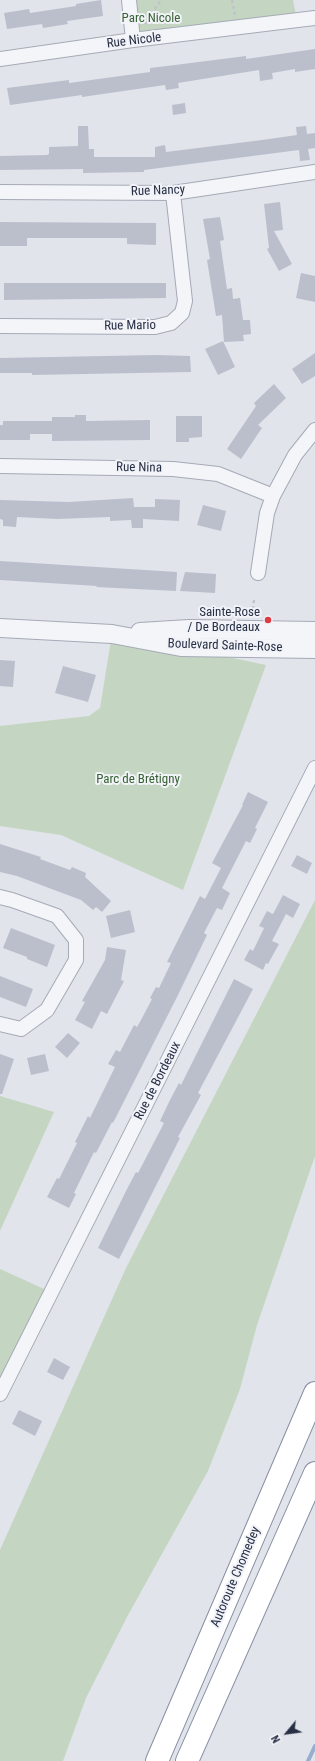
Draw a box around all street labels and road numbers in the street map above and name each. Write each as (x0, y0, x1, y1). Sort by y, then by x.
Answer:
street label: Rue Nicole (106, 30, 162, 52)
street label: Rue Nancy (131, 182, 185, 200)
street label: Rue Mario (104, 318, 156, 334)
street label: Rue Nina (116, 460, 162, 476)
street label: Boulevard Sainte-Rose (167, 636, 283, 656)
street label: Rue de Bordeaux (132, 1039, 184, 1123)
street label: Autoroute Chomedey (208, 1524, 264, 1630)

